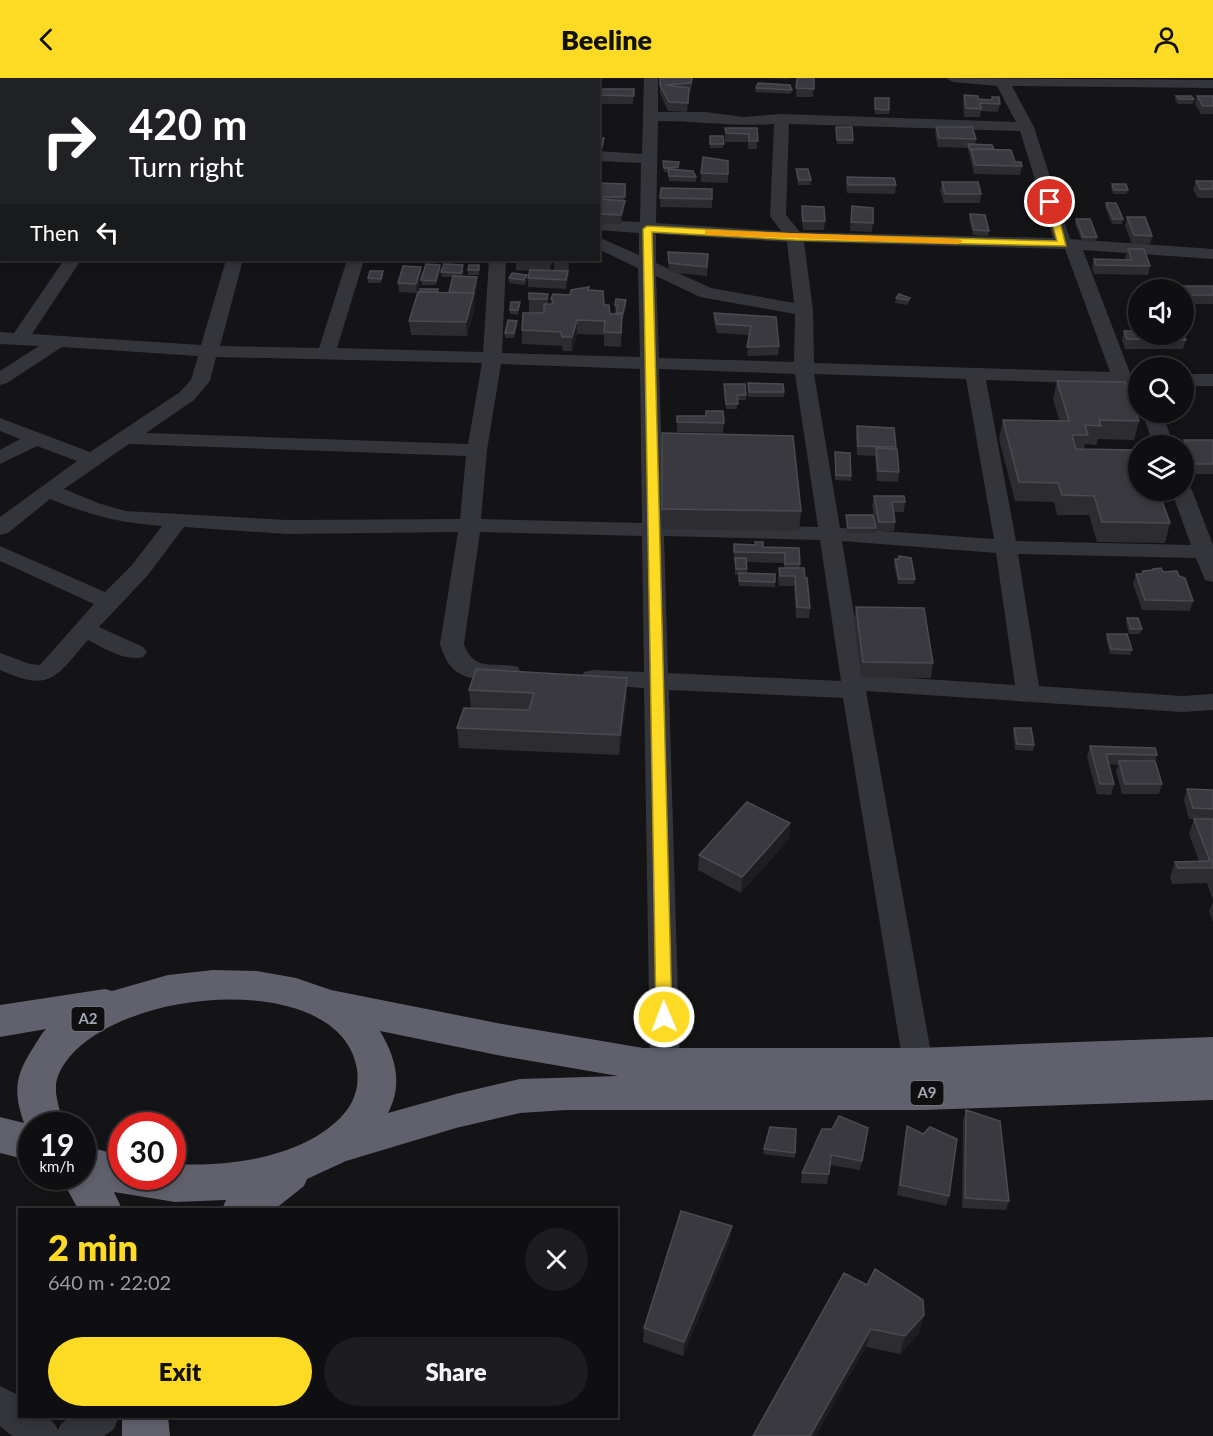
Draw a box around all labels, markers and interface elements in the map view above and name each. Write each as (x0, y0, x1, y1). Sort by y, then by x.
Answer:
icon: back (30, 23, 63, 56)
text: Beeline (561, 23, 652, 56)
icon: person (1150, 23, 1183, 56)
text: 420 m (129, 99, 247, 149)
icon: right (30, 102, 108, 180)
text: Turn right (129, 150, 244, 183)
pin (1024, 176, 1075, 227)
icon: arrive (1033, 185, 1066, 218)
icon: left (91, 216, 124, 249)
text: Then (30, 219, 79, 246)
map controls (1128, 279, 1194, 501)
button: sound (1128, 279, 1194, 345)
button: search (1128, 357, 1194, 423)
button: layers (1128, 435, 1194, 501)
position arrow (632, 985, 696, 1049)
road number: A2 (72, 1007, 104, 1031)
road number: A9 (910, 1081, 944, 1105)
speed limit sign: 30 (108, 1112, 186, 1190)
text: 19 (40, 1126, 74, 1162)
text: km/h (39, 1157, 75, 1175)
text: 2 min (48, 1225, 138, 1269)
button: close (525, 1228, 588, 1291)
text: 640 m · 22:02 (48, 1270, 171, 1294)
button: Exit (48, 1337, 312, 1406)
button: Share (324, 1337, 588, 1406)

